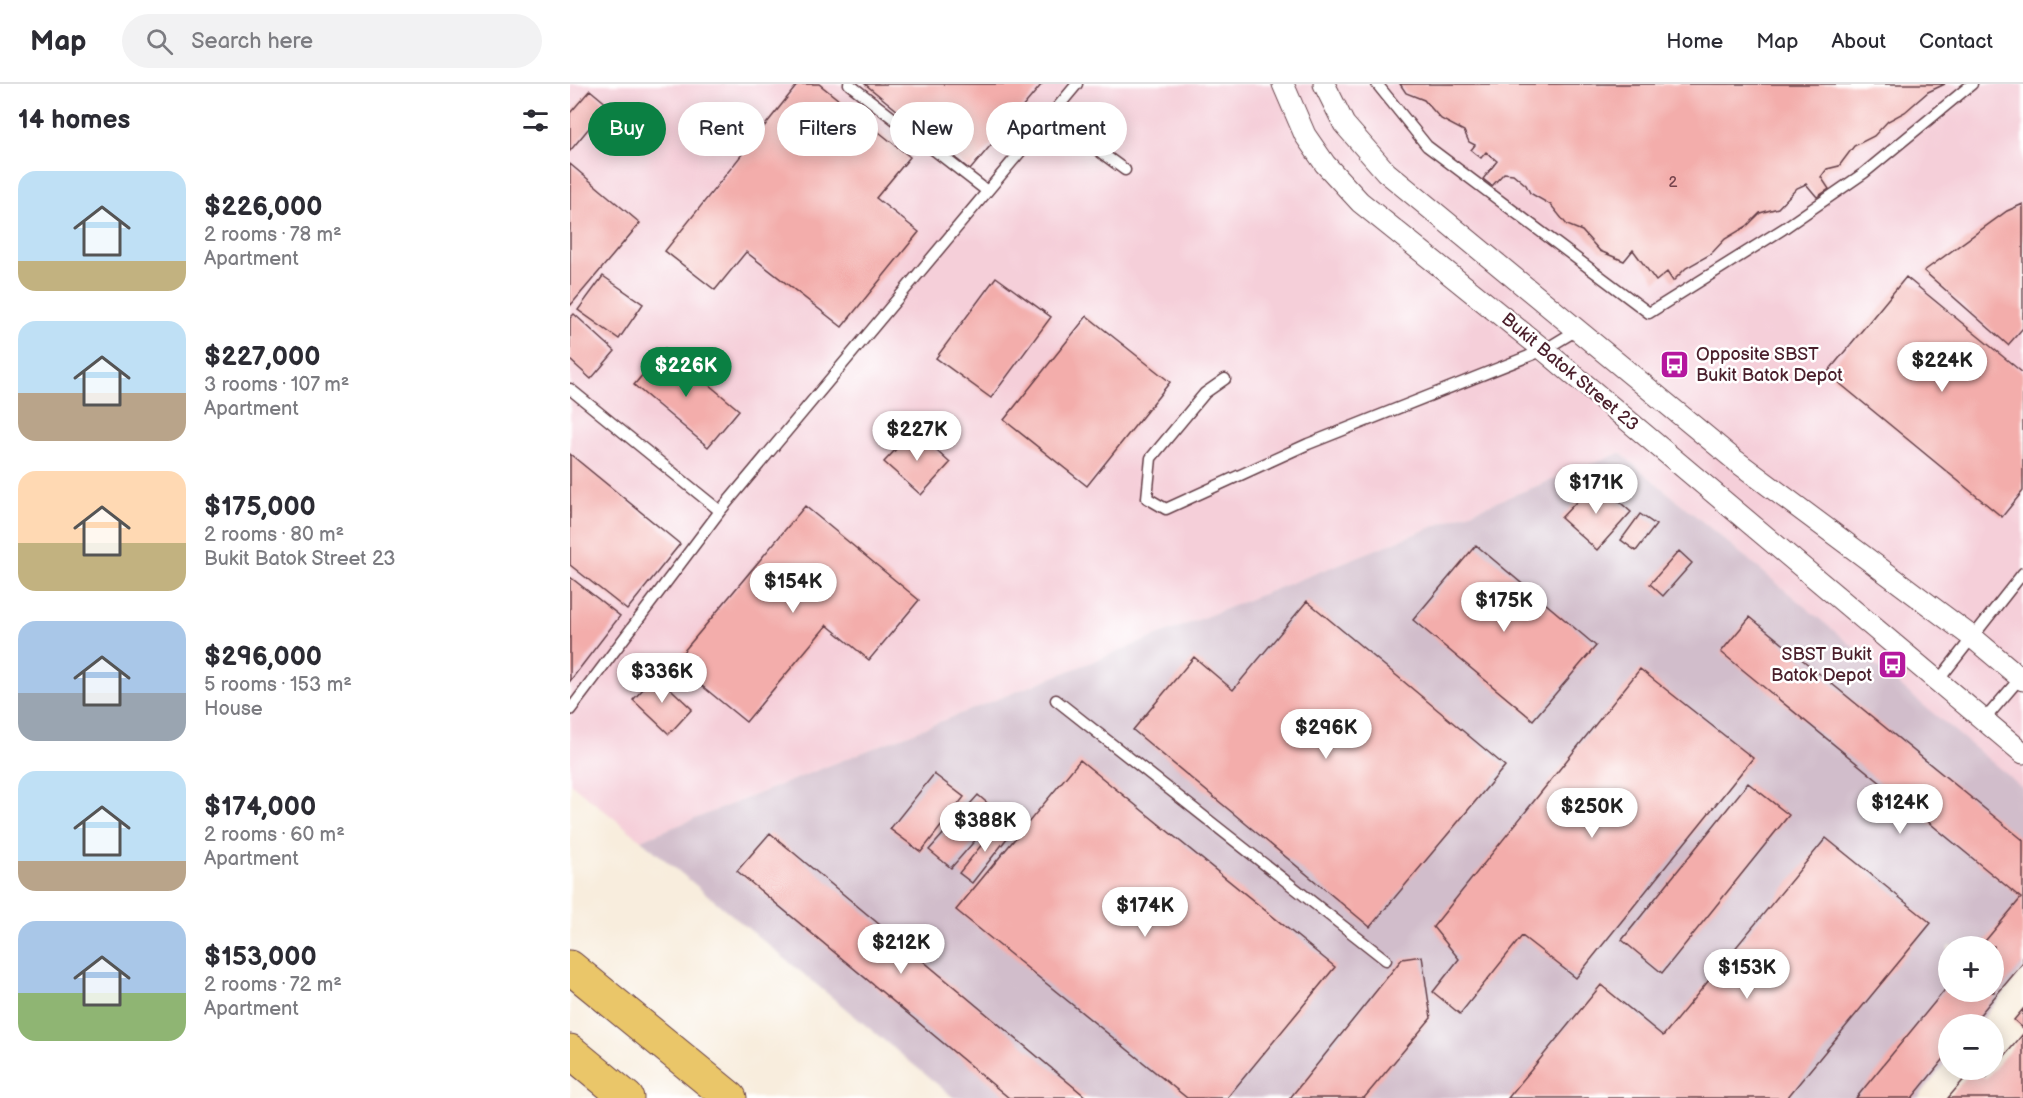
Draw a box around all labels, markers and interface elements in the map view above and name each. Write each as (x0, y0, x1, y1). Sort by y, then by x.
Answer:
search box (122, 14, 542, 68)
text: Map (30, 25, 86, 58)
icon: search (143, 25, 176, 58)
text: Search here (191, 28, 313, 55)
text: Home (1666, 29, 1723, 54)
text: Map (1756, 29, 1798, 54)
text: About (1831, 29, 1886, 54)
text: Contact (1919, 29, 1993, 54)
chip: Buy (588, 102, 666, 156)
chip: Rent (678, 102, 765, 156)
chip: Filters (777, 102, 878, 156)
chip: New (890, 102, 974, 156)
chip: Apartment (986, 102, 1127, 156)
icon: filters (519, 104, 552, 137)
text: 14 homes (18, 105, 130, 136)
house number: 2 (1669, 173, 1678, 192)
text: $226,000 (204, 192, 322, 223)
icon: home (66, 195, 138, 267)
text: 2 rooms · 78 m² (204, 223, 342, 247)
text: Apartment (204, 247, 299, 271)
street label: Bukit Batok Street 23 (1497, 309, 1643, 435)
text: $227,000 (204, 342, 320, 373)
pin: $224K (1900, 342, 1984, 393)
place label: Opposite SBST Bukit Batok Depot (1696, 344, 1843, 386)
icon: home (66, 345, 138, 417)
pin: $226K (644, 347, 728, 398)
bus stop icon: Opposite SBST Bukit Batok Depot (1659, 348, 1691, 380)
text: $224K (1911, 349, 1973, 373)
text: $226K (655, 354, 717, 378)
text: 3 rooms · 107 m² (204, 373, 349, 397)
text: Apartment (204, 397, 299, 421)
pin: $227K (875, 411, 959, 462)
text: $227K (886, 418, 948, 442)
pin: $171K (1554, 464, 1638, 515)
text: $171K (1569, 471, 1623, 495)
text: $175,000 (204, 492, 316, 523)
icon: home (66, 495, 138, 567)
text: 2 rooms · 80 m² (204, 523, 344, 547)
text: Bukit Batok Street 23 (204, 547, 396, 571)
pin: $154K (751, 563, 835, 614)
text: $154K (764, 570, 822, 594)
pin: $175K (1462, 582, 1546, 633)
text: $175K (1475, 589, 1533, 613)
text: $296,000 (204, 642, 322, 673)
place label: SBST Bukit Batok Depot (1771, 644, 1872, 686)
icon: home (66, 645, 138, 717)
bus stop icon: SBST Bukit Batok Depot (1877, 648, 1909, 680)
pin: $336K (620, 653, 704, 704)
text: $336K (631, 660, 693, 684)
text: 5 rooms · 153 m² (204, 673, 352, 697)
text: House (204, 697, 263, 721)
pin: $296K (1284, 709, 1368, 760)
text: $296K (1295, 716, 1357, 740)
pin: $124K (1858, 784, 1942, 835)
pin: $250K (1550, 788, 1634, 839)
text: $124K (1871, 791, 1929, 815)
text: $174,000 (204, 792, 316, 823)
icon: home (66, 795, 138, 867)
text: $250K (1561, 795, 1623, 819)
pin: $388K (943, 802, 1027, 853)
text: $388K (954, 809, 1016, 833)
text: 2 rooms · 60 m² (204, 823, 345, 847)
text: Apartment (204, 847, 299, 871)
pin: $174K (1103, 887, 1187, 938)
text: $174K (1116, 894, 1174, 918)
pin: $212K (859, 924, 943, 975)
text: $212K (872, 931, 930, 955)
map controls (1938, 936, 2004, 1080)
button: + (1938, 936, 2004, 1002)
text: $153,000 (204, 942, 317, 973)
icon: home (66, 945, 138, 1017)
pin: $153K (1705, 949, 1789, 1000)
text: $153K (1718, 956, 1776, 980)
text: 2 rooms · 72 m² (204, 973, 342, 997)
text: Apartment (204, 997, 299, 1021)
button: − (1938, 1014, 2004, 1080)

